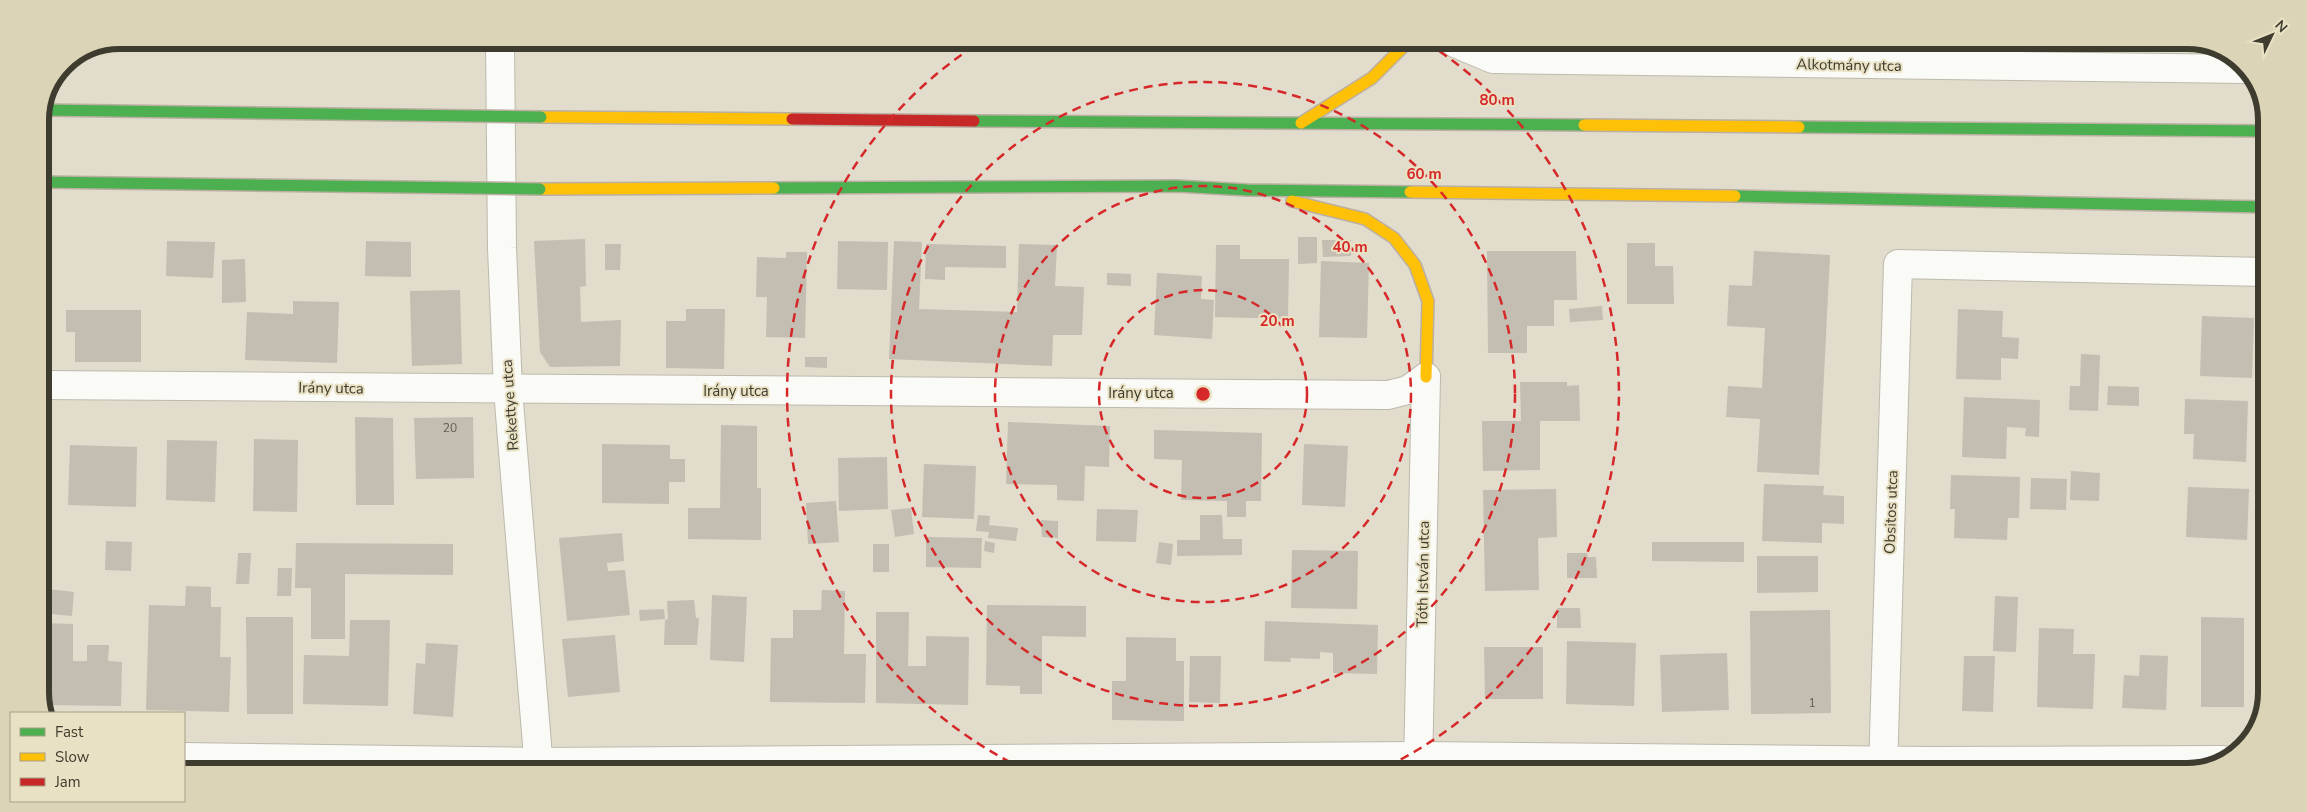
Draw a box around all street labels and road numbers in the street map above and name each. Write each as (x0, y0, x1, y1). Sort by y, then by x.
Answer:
street label: Alkotmány utca (1796, 54, 1902, 76)
street label: Rekettye utca (497, 359, 523, 451)
street label: Irány utca (298, 377, 364, 399)
street label: Irány utca (703, 381, 769, 401)
street label: Irány utca (1108, 383, 1174, 403)
street label: Obsitos utca (1880, 470, 1902, 554)
street label: Tóth István utca (1412, 521, 1434, 627)

